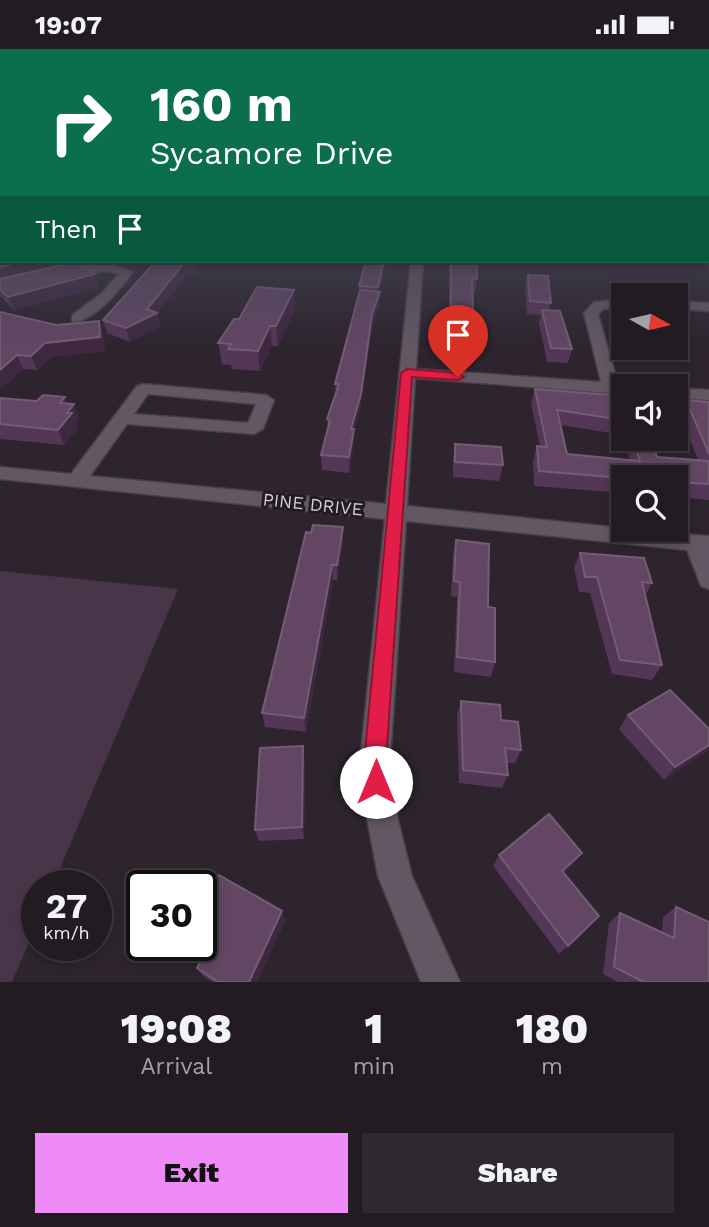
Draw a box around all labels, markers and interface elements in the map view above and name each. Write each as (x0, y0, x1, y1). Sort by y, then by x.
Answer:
text: 19:07 (35, 10, 102, 40)
text: 160 m (150, 75, 293, 133)
icon: right (35, 77, 126, 168)
text: Sycamore Drive (150, 134, 393, 172)
icon: arrive (111, 210, 149, 248)
text: Then (35, 214, 97, 244)
north arrow (611, 283, 688, 361)
map controls (611, 283, 688, 542)
pin (428, 305, 488, 377)
icon: arrive (439, 316, 477, 354)
button: sound (611, 374, 688, 451)
button: search (611, 465, 688, 542)
street label: PINE DRIVE (262, 488, 364, 520)
position arrow (339, 745, 413, 819)
speed limit sign: 30 (126, 870, 217, 961)
text: 27 (46, 885, 87, 927)
text: km/h (43, 922, 90, 943)
text: 19:08 (121, 1004, 232, 1053)
text: 1 (364, 1004, 383, 1053)
text: 180 (516, 1004, 588, 1053)
text: Arrival (140, 1053, 212, 1080)
text: min (353, 1053, 395, 1080)
text: m (541, 1053, 563, 1080)
button: Exit (35, 1133, 348, 1213)
button: Share (362, 1133, 674, 1213)

